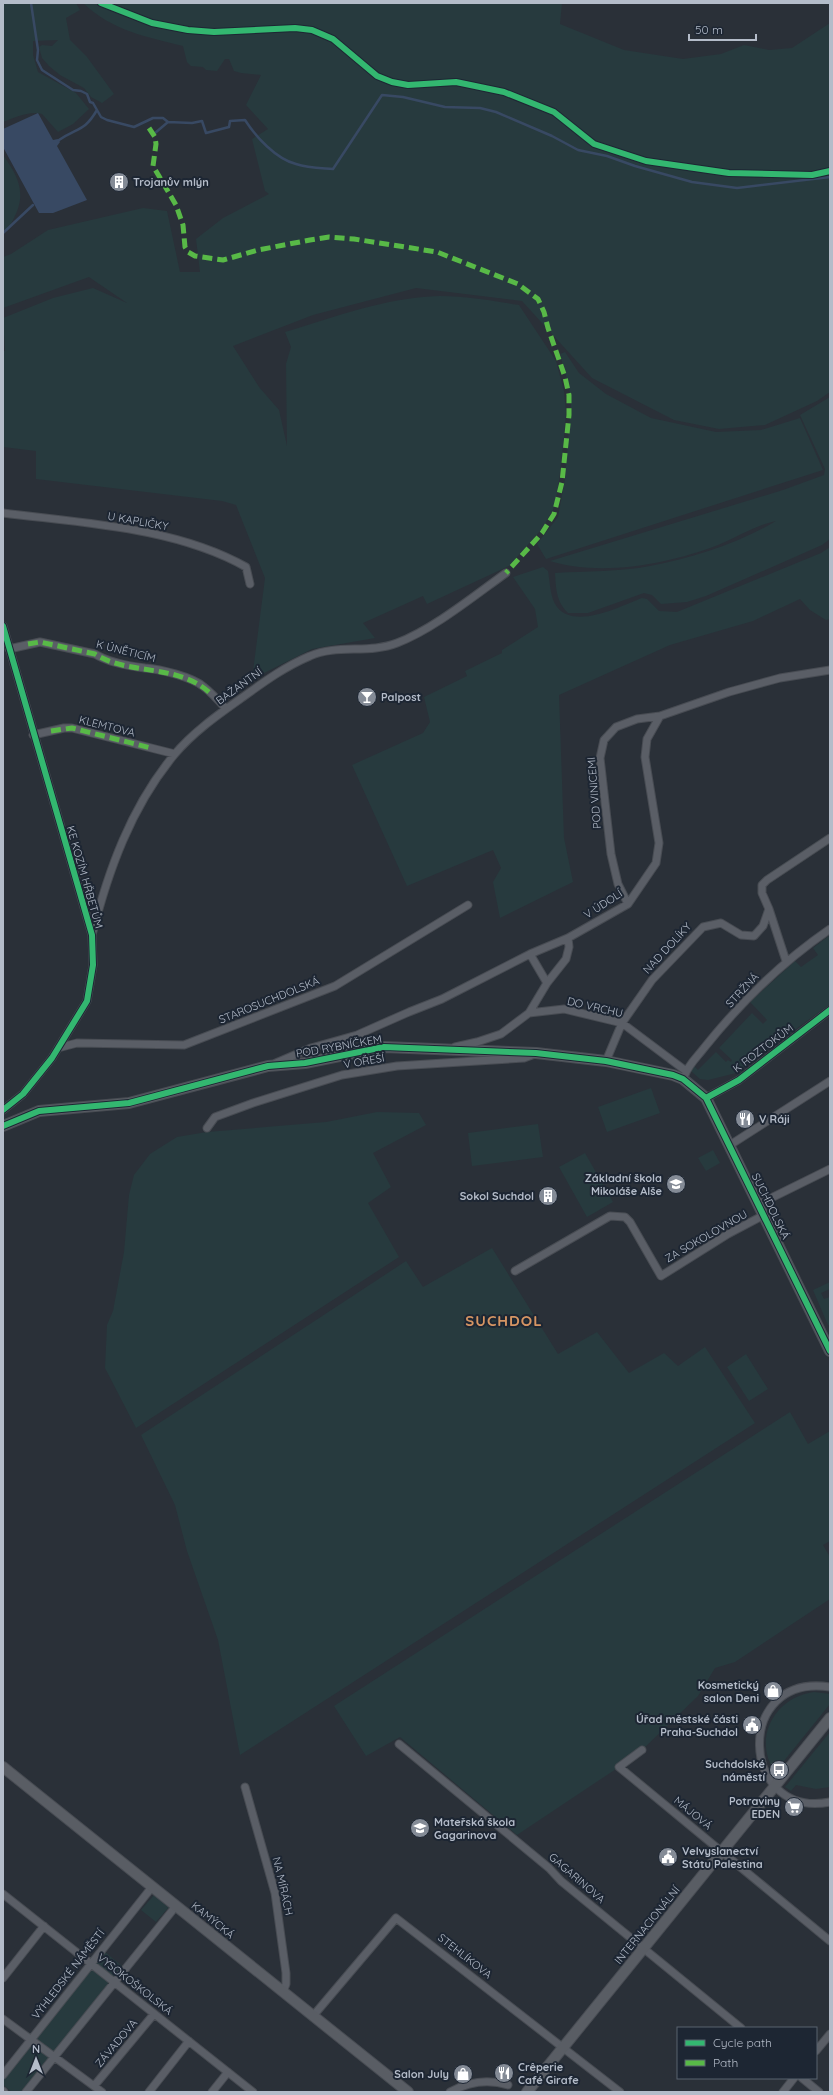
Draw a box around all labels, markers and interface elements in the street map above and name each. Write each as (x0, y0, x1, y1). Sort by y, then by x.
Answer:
scale bar (689, 16, 756, 42)
text: 50 m (695, 22, 723, 37)
building icon: Trojanův mlýn (108, 171, 130, 193)
place label: Trojanův mlýn (133, 175, 209, 189)
street label: U KAPLIČKY (106, 509, 170, 533)
street label: K ÚNĚTICÍM (95, 637, 157, 665)
street label: BAŽANTNÍ (213, 664, 265, 708)
bar icon: Palpost (356, 686, 378, 708)
place label: Palpost (381, 690, 421, 704)
street label: KLEMTOVA (77, 712, 137, 740)
street label: POD VINICEMI (584, 757, 604, 829)
street label: KE KOZÍM HŘBETŮM (64, 824, 106, 930)
street label: V ÚDOLÍ (581, 886, 625, 922)
street label: NAD DOLÍKY (640, 920, 694, 976)
street label: STRŽNÁ (722, 970, 762, 1010)
street label: STAROSUCHDOLSKÁ (217, 973, 321, 1027)
street label: DO VRCHU (566, 994, 624, 1020)
street label: K ROZTOKŮM (730, 1021, 796, 1075)
street label: POD RYBNÍČKEM (295, 1032, 383, 1060)
street label: V OŘEŠÍ (342, 1050, 386, 1071)
restaurant icon: V Ráji (734, 1108, 756, 1130)
place label: V Ráji (759, 1112, 790, 1126)
place label: Základní škola Mikoláše Alše (585, 1171, 663, 1198)
street label: SUCHDOLSKÁ (749, 1171, 793, 1241)
school or university icon: Základní škola Mikoláše Alše (665, 1173, 687, 1195)
building icon: Sokol Suchdol (537, 1185, 559, 1207)
place label: Sokol Suchdol (460, 1189, 534, 1203)
street label: ZA SOKOLOVNOU (662, 1207, 750, 1265)
district label: SUCHDOL (465, 1311, 543, 1330)
place label: Kosmetický salon Deni (698, 1678, 759, 1705)
shop icon: Kosmetický salon Deni (762, 1680, 784, 1702)
place label: Úřad městské části Praha-Suchdol (636, 1712, 738, 1739)
public building icon: Úřad městské části Praha-Suchdol (741, 1714, 763, 1736)
place label: Suchdolské náměstí (705, 1757, 766, 1784)
bus stop icon: Suchdolské náměstí (768, 1759, 790, 1781)
street label: MÁJOVÁ (671, 1793, 715, 1833)
place label: Potraviny EDEN (729, 1794, 780, 1821)
supermarket icon: Potraviny EDEN (783, 1796, 805, 1818)
place label: Mateřská škola Gagarinova (434, 1815, 515, 1842)
school or university icon: Mateřská škola Gagarinova (409, 1817, 431, 1839)
place label: Velvyslanectví Státu Palestina (682, 1844, 763, 1871)
public building icon: Velvyslanectví Státu Palestina (657, 1846, 679, 1868)
street label: GAGARINOVA (546, 1850, 608, 1906)
street label: NA MÍRÁCH (269, 1855, 297, 1917)
street label: INTERNACIONÁLNÍ (611, 1883, 683, 1967)
street label: KAMÝCKÁ (189, 1898, 237, 1942)
street label: VÝHLEDSKÉ NÁMĚSTÍ (29, 1926, 108, 2022)
street label: STEHLÍKOVA (435, 1930, 495, 1982)
street label: VYSOKOŠKOLSKÁ (95, 1950, 175, 2018)
street label: ZÁVADOVA (92, 2016, 140, 2070)
legend (677, 2027, 817, 2079)
text: Cycle path (713, 2035, 772, 2050)
north arrow (16, 2039, 56, 2079)
text: N (32, 2042, 40, 2056)
text: Path (713, 2055, 738, 2070)
place label: Crêperie Café Girafe (518, 2060, 579, 2087)
restaurant icon: Crêperie Café Girafe (493, 2062, 515, 2084)
shop icon: Salon July (452, 2063, 474, 2085)
place label: Salon July (394, 2067, 449, 2081)

